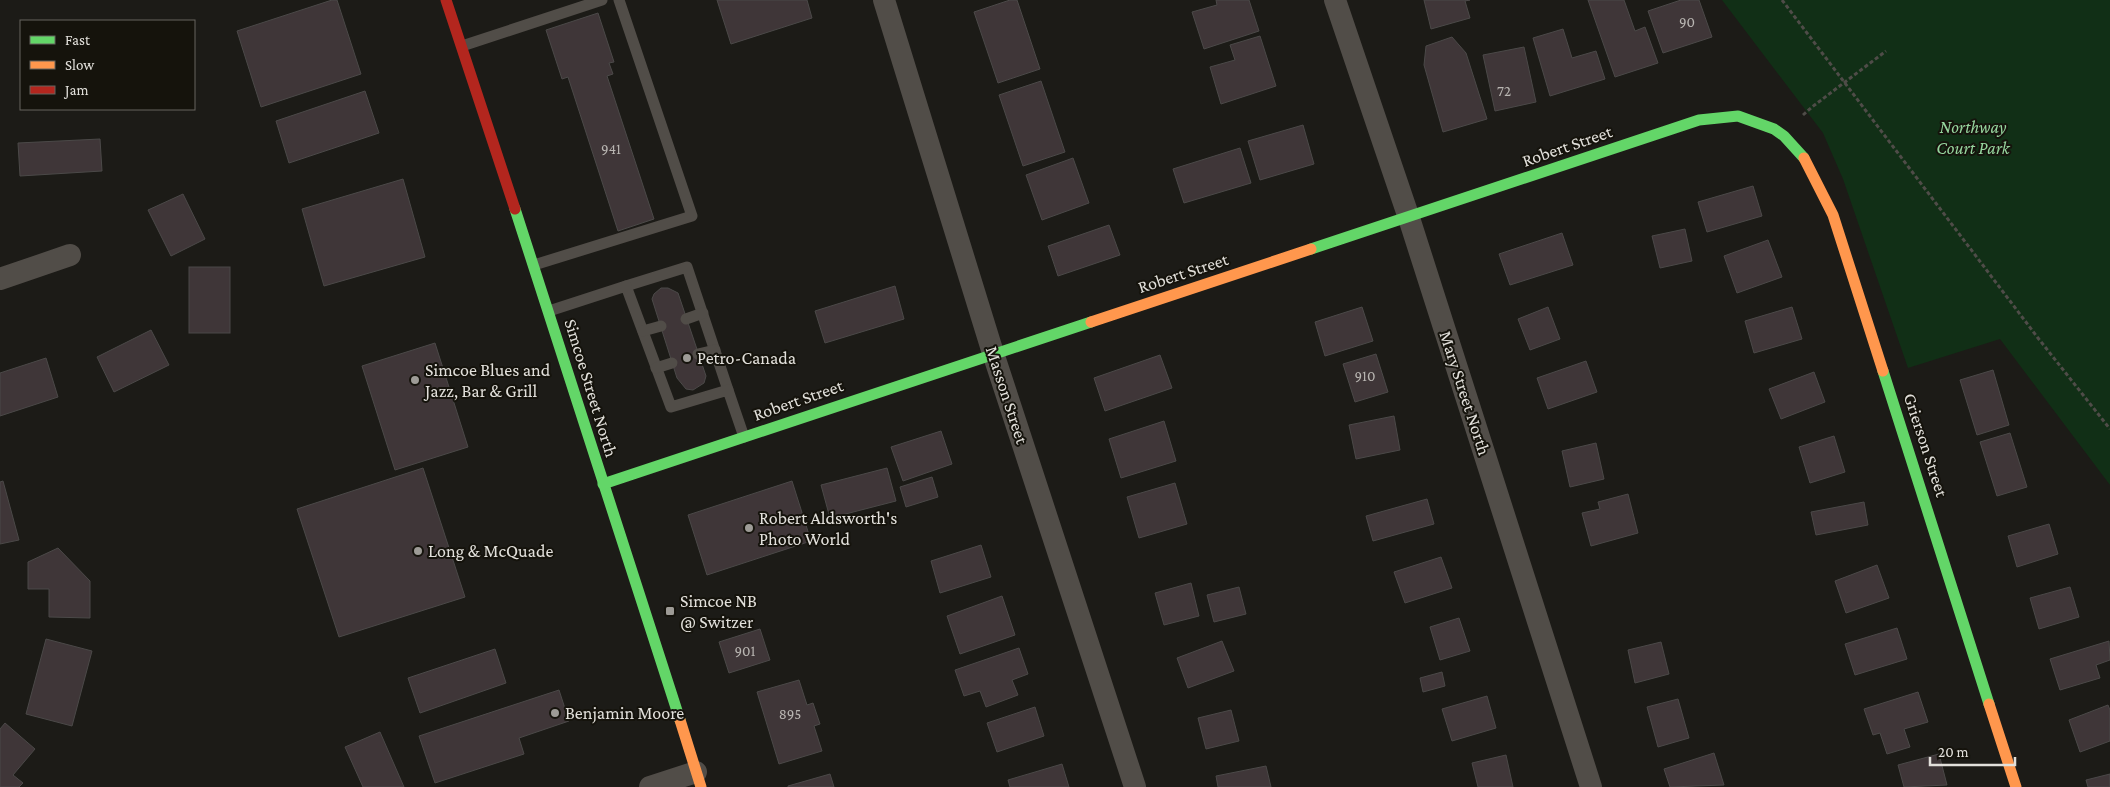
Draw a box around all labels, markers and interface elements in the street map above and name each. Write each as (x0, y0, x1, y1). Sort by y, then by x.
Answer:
house number: 90 (1679, 14, 1695, 30)
legend (20, 20, 195, 110)
text: Fast (65, 32, 91, 48)
text: Slow (65, 57, 95, 73)
text: Jam (63, 82, 88, 99)
house number: 72 (1497, 83, 1511, 99)
park label: Northway Court Park (1936, 117, 2011, 158)
street label: Robert Street (1519, 121, 1616, 171)
house number: 941 (601, 141, 621, 157)
street label: Robert Street (1135, 249, 1232, 297)
street label: Simcoe Street North (560, 316, 622, 460)
street label: Mary Street North (1435, 328, 1495, 458)
street label: Masson Street (982, 344, 1033, 447)
place label: Petro-Canada (697, 348, 796, 368)
marker: Petro-Canada (681, 352, 693, 364)
place label: Simcoe Blues and Jazz, Bar & Grill (423, 360, 551, 401)
house number: 910 (1354, 368, 1376, 384)
marker: Simcoe Blues and Jazz, Bar & Grill (409, 374, 421, 386)
street label: Robert Street (750, 375, 847, 425)
street label: Grierson Street (1900, 391, 1953, 500)
place label: Robert Aldsworth's Photo World (759, 508, 897, 549)
marker: Robert Aldsworth's Photo World (743, 522, 755, 534)
place label: Long & McQuade (428, 541, 553, 561)
marker: Long & McQuade (412, 545, 424, 557)
place label: Simcoe NB @ Switzer (680, 591, 757, 632)
marker: Simcoe NB @ Switzer (664, 605, 676, 617)
house number: 901 (734, 643, 756, 659)
place label: Benjamin Moore (565, 703, 684, 724)
house number: 895 (779, 706, 801, 722)
marker: Benjamin Moore (549, 707, 561, 719)
scale bar (1930, 734, 2015, 766)
text: 20 m (1938, 744, 1969, 760)

